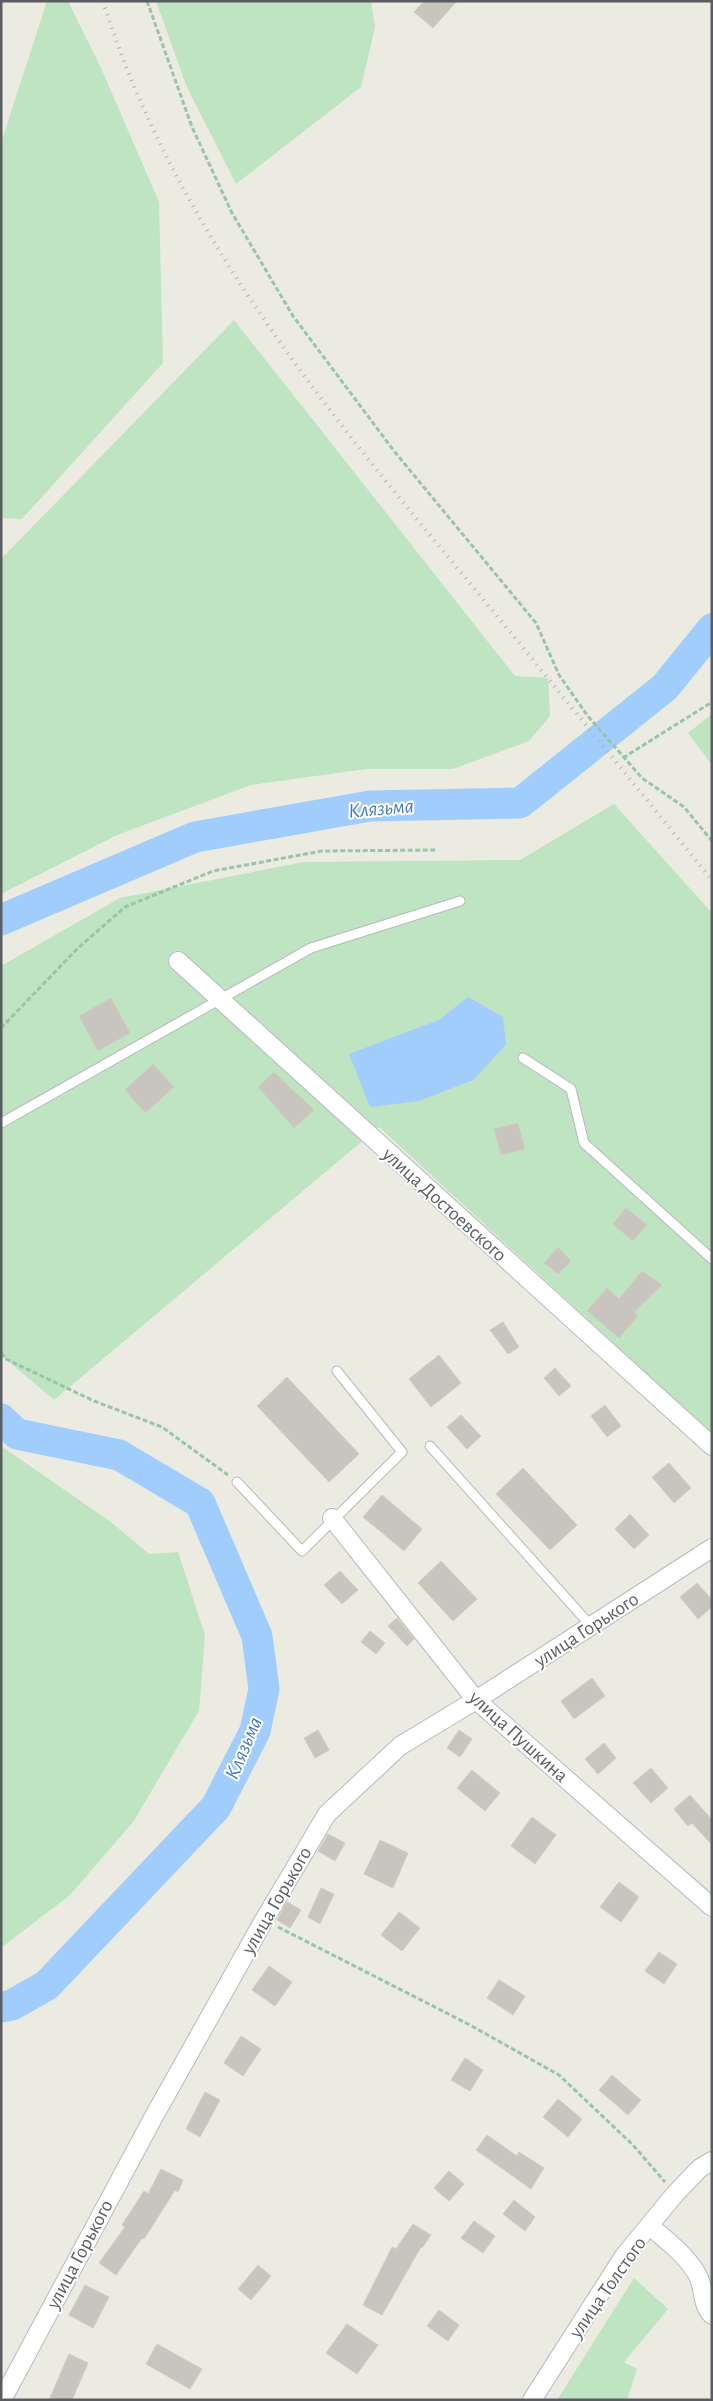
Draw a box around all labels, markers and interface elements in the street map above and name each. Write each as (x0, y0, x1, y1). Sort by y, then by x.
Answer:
water label: Клязьма (348, 795, 415, 822)
street label: улица Достоевского (378, 1143, 510, 1265)
street label: улица Горького (530, 1589, 642, 1671)
street label: улица Пушкина (464, 1687, 572, 1786)
water label: Клязьма (221, 1714, 266, 1782)
street label: улица Горького (238, 1843, 316, 1958)
street label: улица Горького (42, 2197, 117, 2313)
street label: улица Толстого (565, 2233, 650, 2343)

